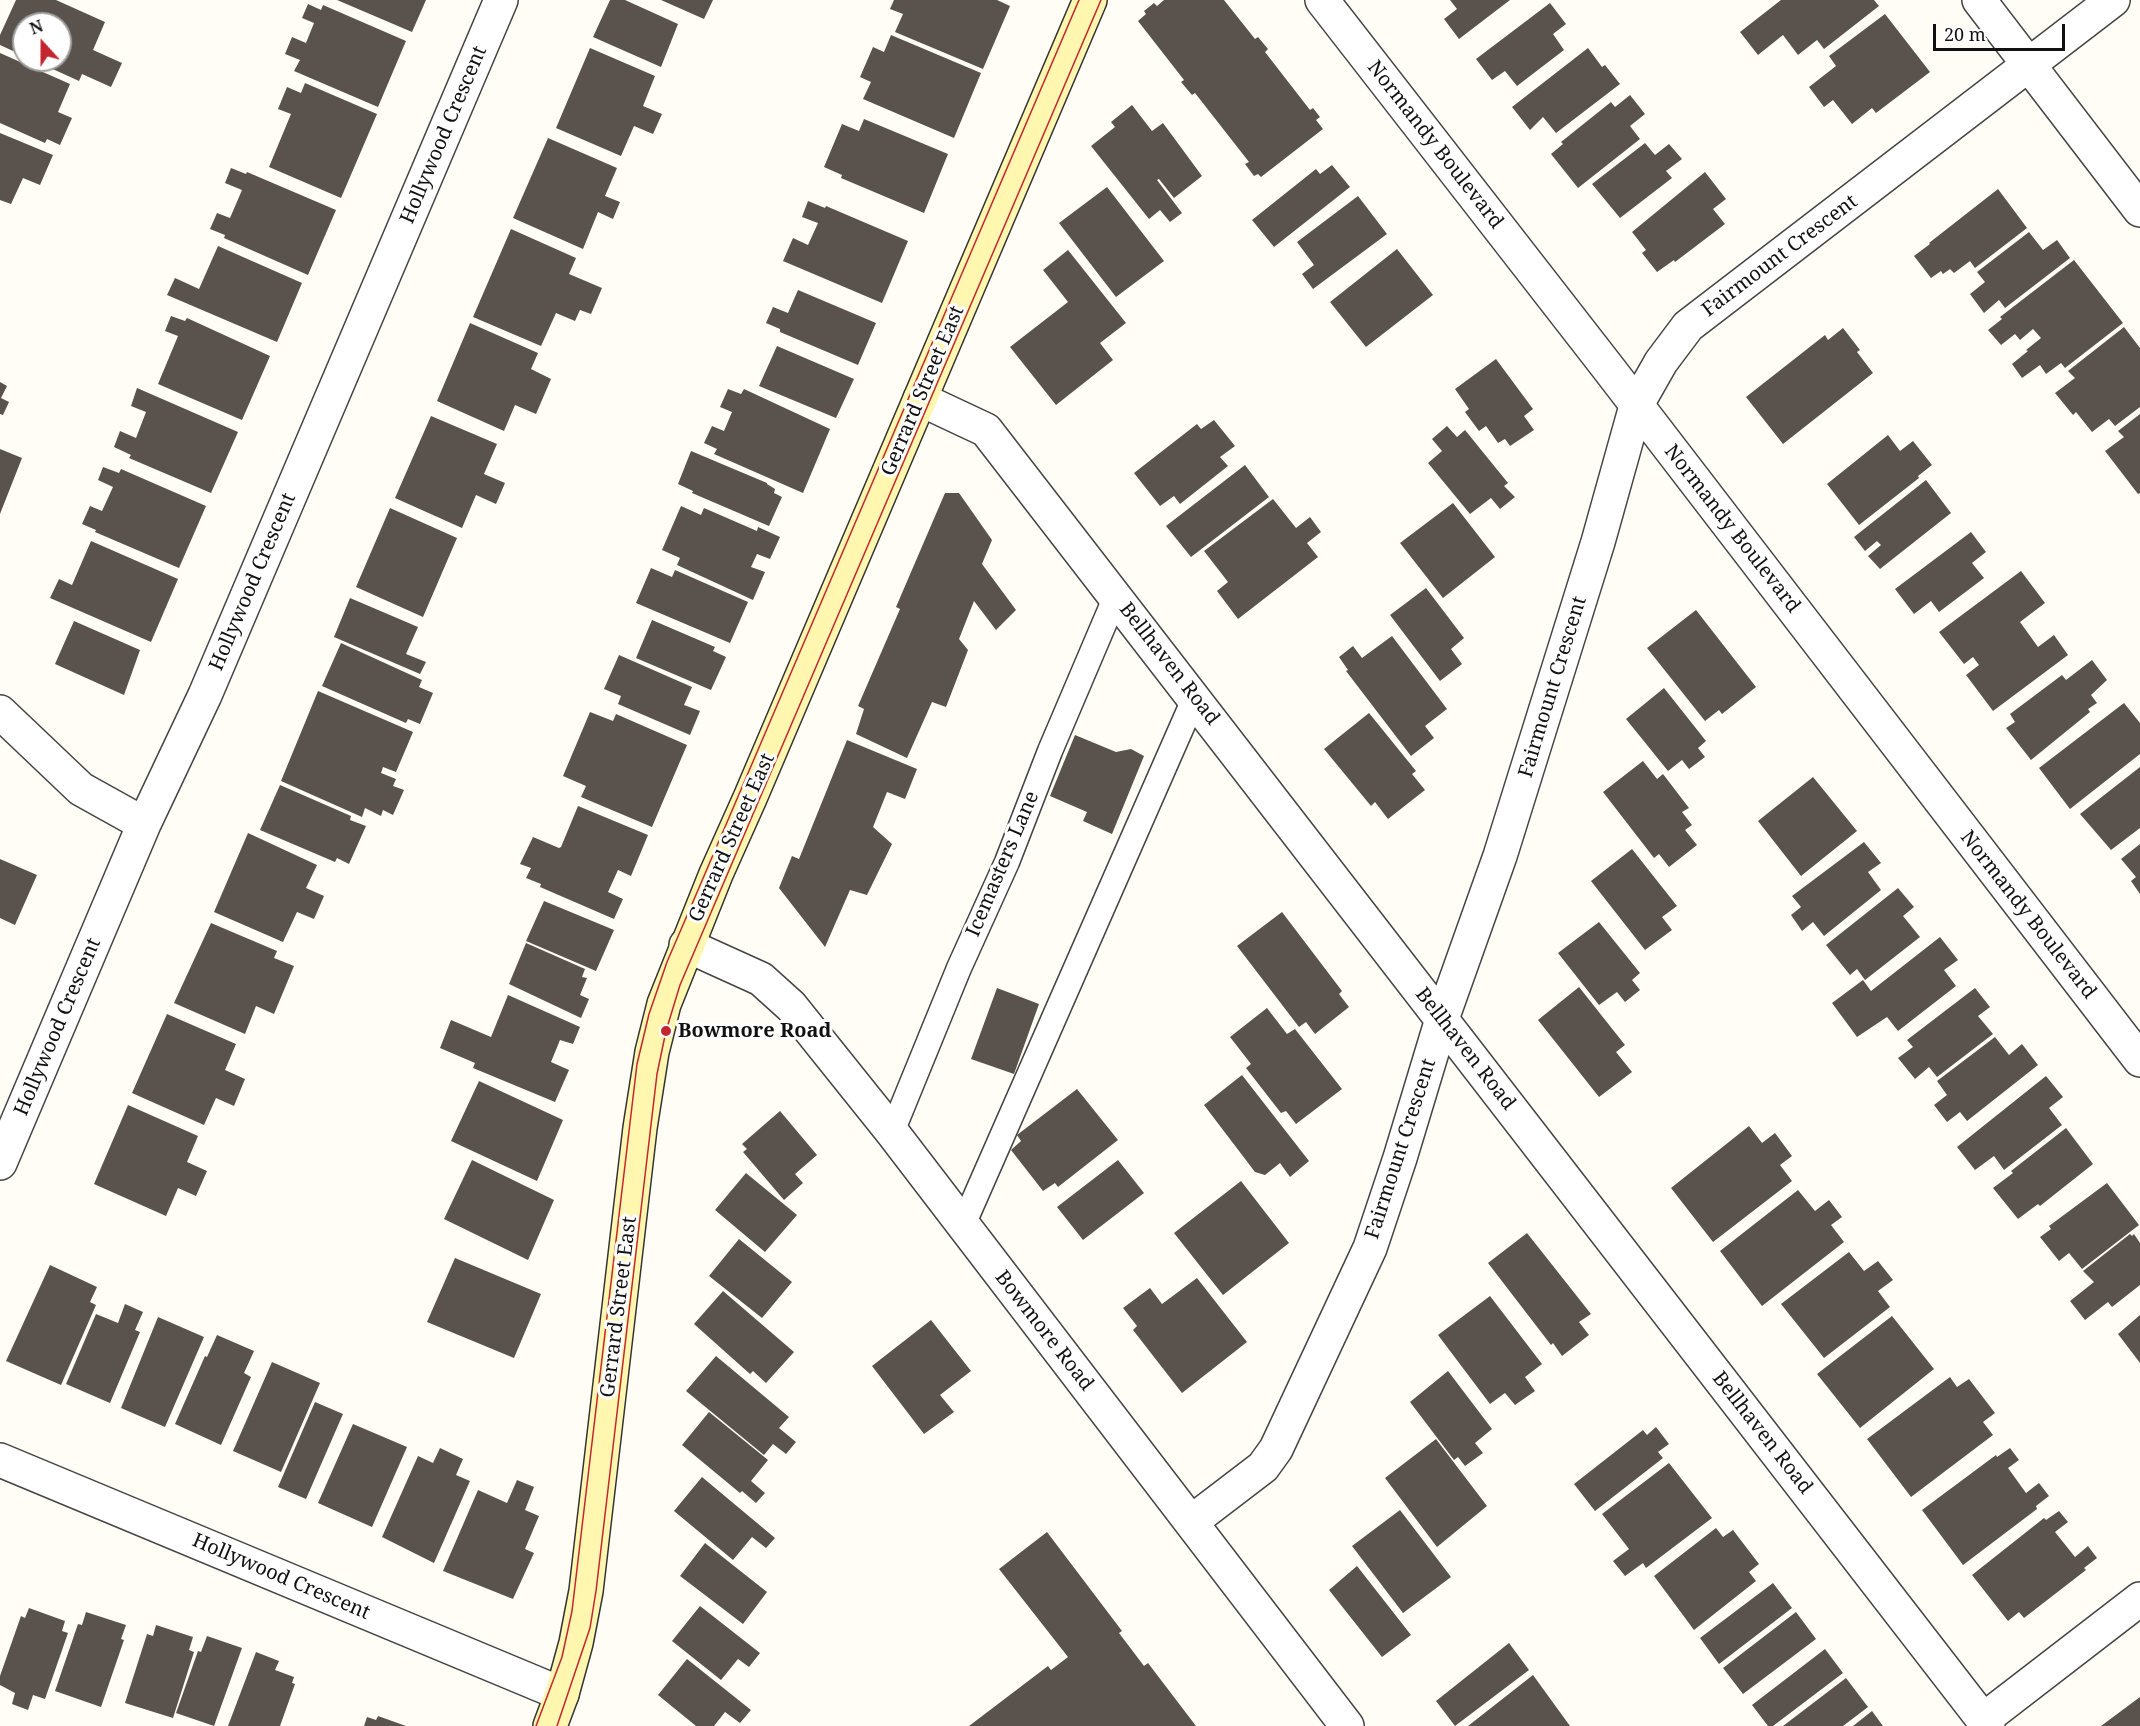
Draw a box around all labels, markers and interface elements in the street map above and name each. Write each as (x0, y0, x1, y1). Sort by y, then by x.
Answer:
north arrow (12, 12, 72, 72)
scale bar (1936, 12, 2068, 50)
text: N (26, 15, 46, 40)
text: 20 m (1944, 22, 1986, 46)
street label: Hollywood Crescent (396, 42, 492, 228)
street label: Normandy Boulevard (1362, 56, 1508, 234)
street label: Fairmount Crescent (1698, 190, 1862, 322)
street label: Gerrard Street East (876, 302, 970, 480)
street label: Normandy Boulevard (1659, 440, 1805, 618)
street label: Hollywood Crescent (205, 489, 301, 675)
street label: Fairmount Crescent (1514, 593, 1592, 781)
street label: Bellhaven Road (1114, 598, 1224, 730)
street label: Gerrard Street East (684, 750, 780, 926)
street label: Icemasters Lane (962, 788, 1044, 940)
street label: Normandy Boulevard (1955, 826, 2101, 1004)
street label: Hollywood Crescent (10, 934, 106, 1120)
street label: Bellhaven Road (1410, 983, 1520, 1115)
place label: Bowmore Road (678, 1019, 831, 1043)
marker: Bowmore Road (659, 1024, 673, 1038)
street label: Fairmount Crescent (1360, 1056, 1442, 1242)
street label: Gerrard Street East (596, 1215, 642, 1399)
street label: Bowmore Road (990, 1266, 1098, 1396)
street label: Bellhaven Road (1707, 1367, 1817, 1499)
street label: Hollywood Crescent (188, 1529, 374, 1625)

